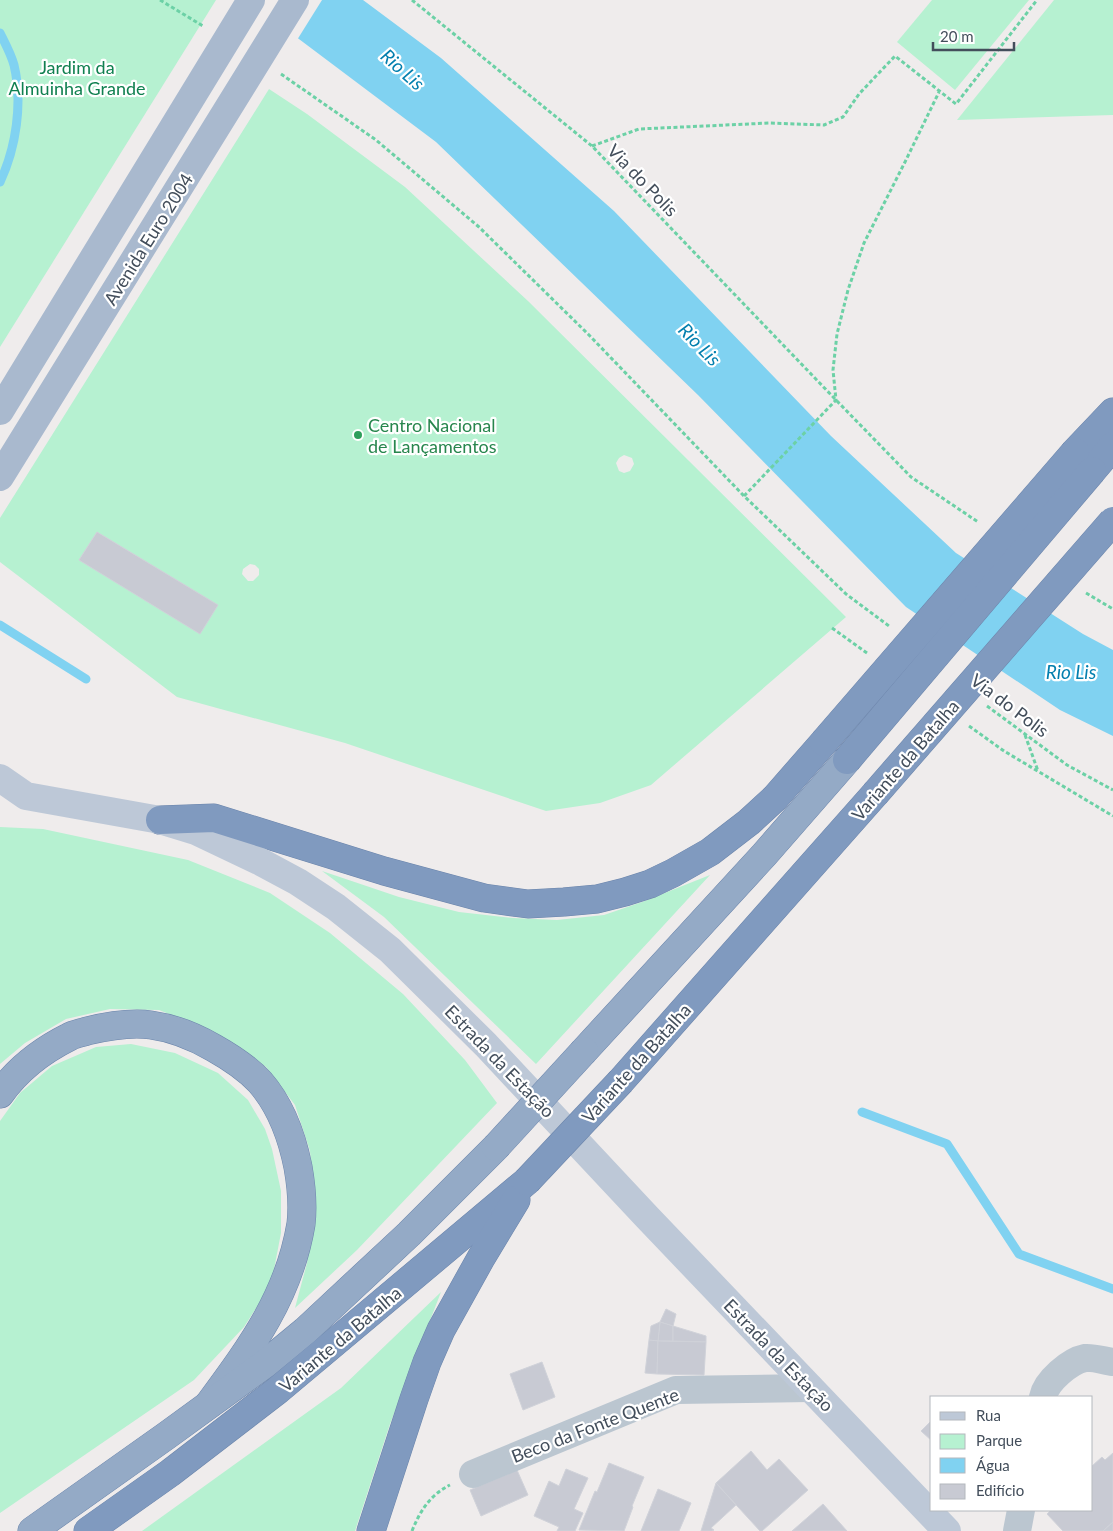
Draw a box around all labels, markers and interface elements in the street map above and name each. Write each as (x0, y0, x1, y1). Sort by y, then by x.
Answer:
scale bar (933, 20, 1014, 52)
text: 20 m (940, 27, 974, 45)
water label: Rio Lis (377, 44, 430, 95)
park label: Jardim da Almuinha Grande (8, 56, 146, 99)
street label: Via do Polis (603, 139, 683, 221)
street label: Avenida Euro 2004 (99, 169, 197, 309)
water label: Rio Lis (674, 318, 726, 370)
place label: Centro Nacional de Lançamentos (368, 414, 497, 457)
marker: Centro Nacional de Lançamentos (352, 429, 364, 441)
water label: Rio Lis (1046, 660, 1097, 683)
street label: Via do Polis (967, 669, 1053, 742)
street label: Variante da Batalha (847, 695, 963, 825)
street label: Variante da Batalha (577, 999, 695, 1127)
street label: Estrada da Estação (441, 1000, 559, 1122)
street label: Variante da Batalha (274, 1282, 406, 1396)
street label: Estrada da Estação (720, 1294, 838, 1416)
street label: Beco da Fonte Quente (508, 1383, 682, 1467)
legend (930, 1396, 1093, 1511)
text: Rua (976, 1406, 1001, 1424)
text: Parque (976, 1431, 1022, 1449)
text: Água (976, 1456, 1010, 1474)
text: Edifício (976, 1481, 1024, 1499)

